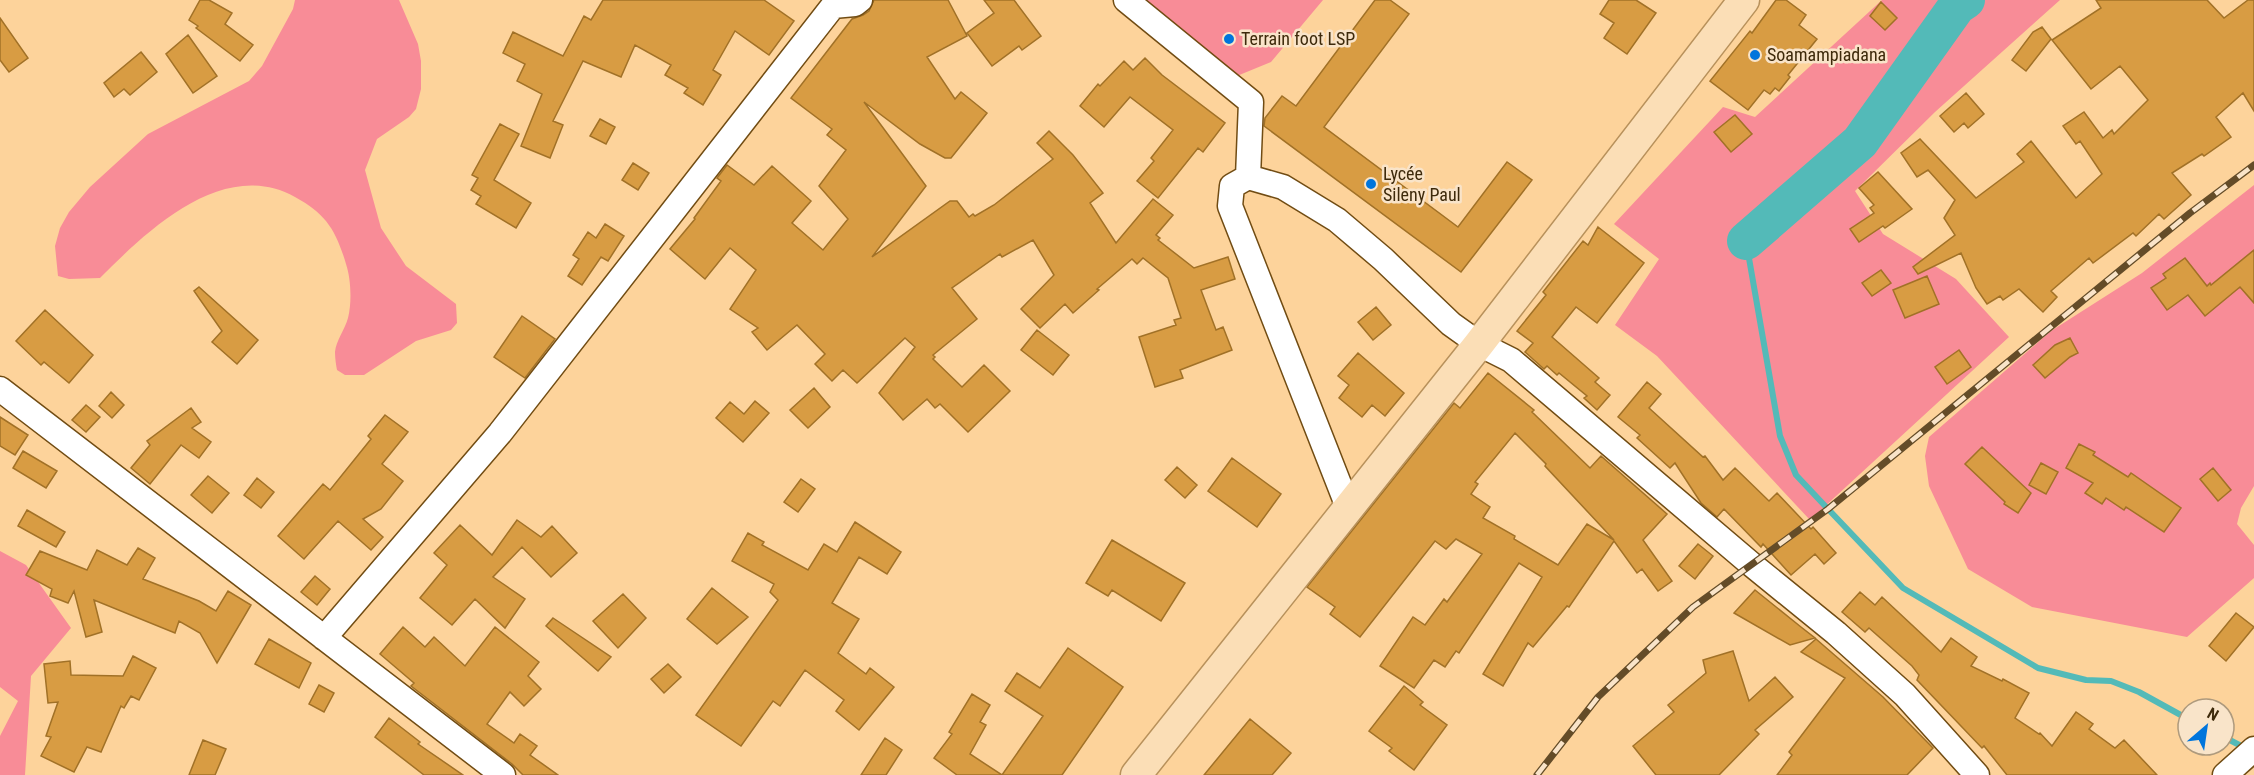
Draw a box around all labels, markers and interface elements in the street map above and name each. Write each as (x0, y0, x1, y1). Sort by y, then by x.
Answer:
place label: Terrain foot LSP (1241, 28, 1355, 49)
marker: Terrain foot LSP (1222, 32, 1236, 46)
place label: Soamampiadana (1767, 44, 1886, 65)
marker: Soamampiadana (1748, 48, 1762, 62)
place label: Lycée Sileny Paul (1383, 163, 1461, 205)
marker: Lycée Sileny Paul (1364, 177, 1378, 191)
north arrow (2176, 697, 2236, 757)
text: N (2204, 704, 2222, 725)

